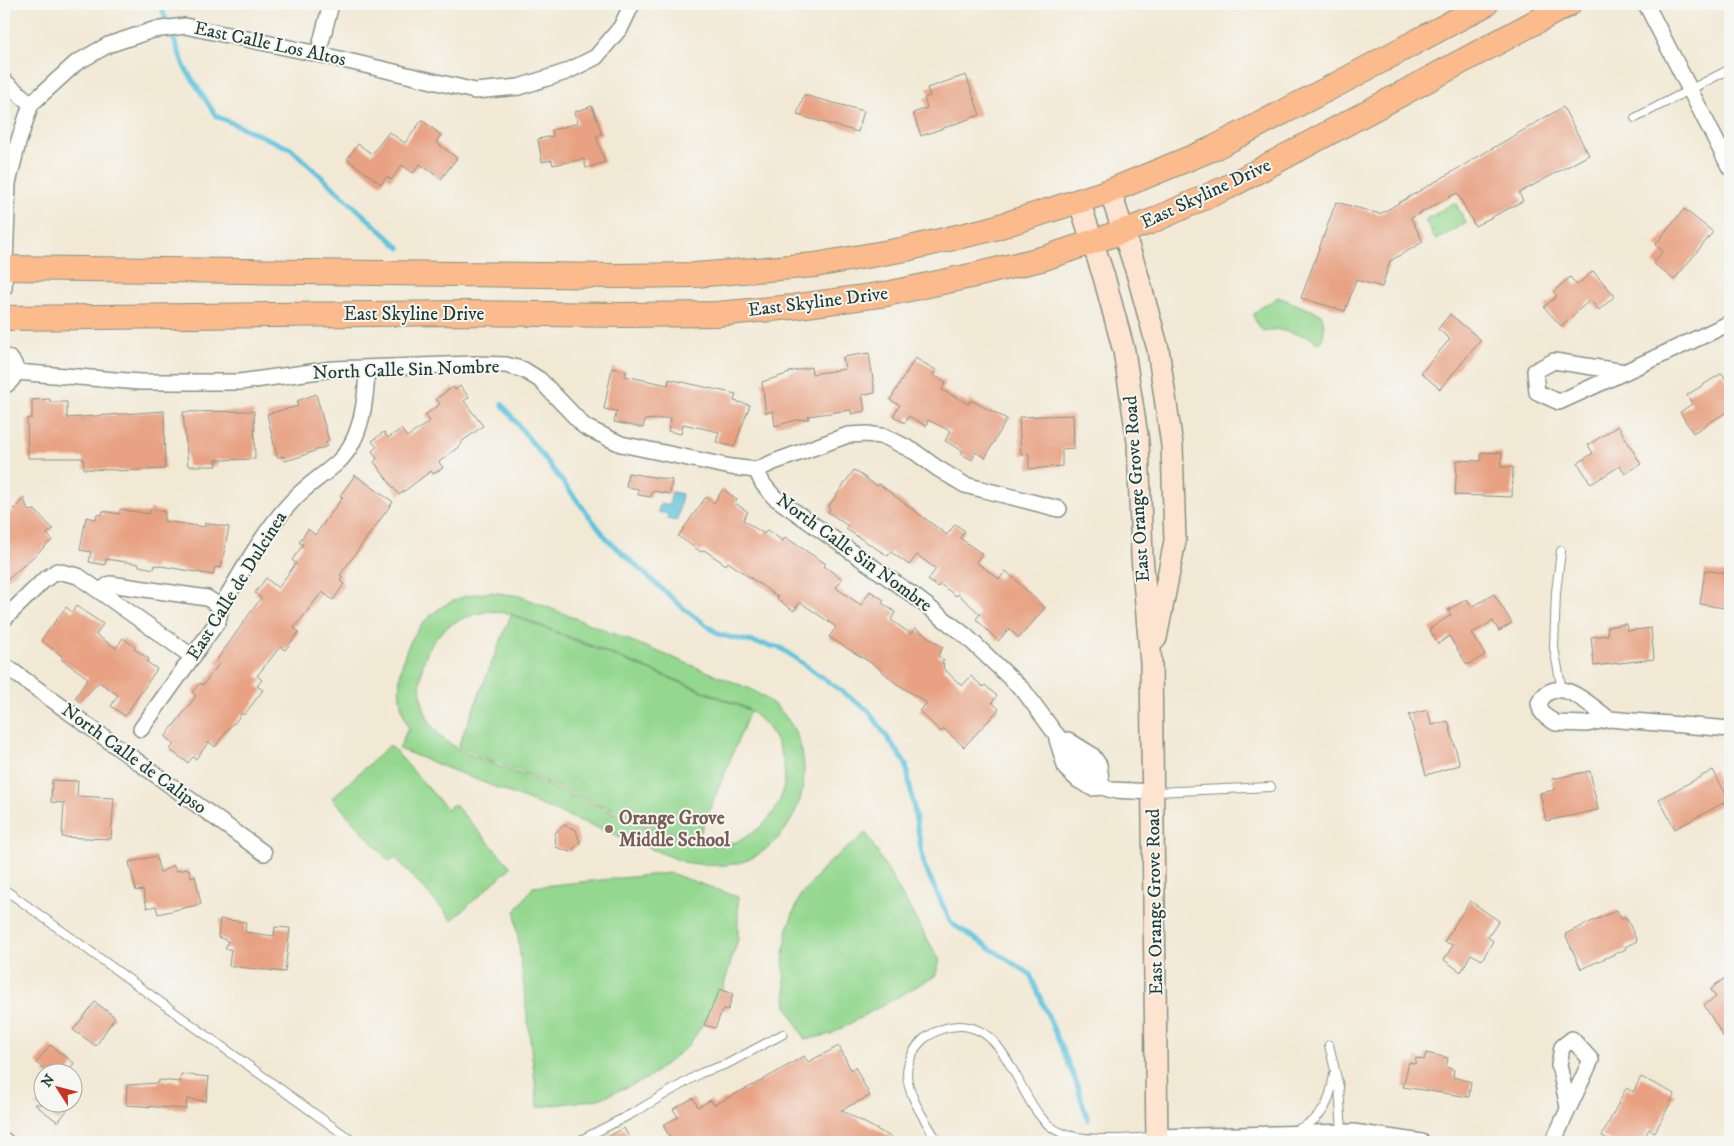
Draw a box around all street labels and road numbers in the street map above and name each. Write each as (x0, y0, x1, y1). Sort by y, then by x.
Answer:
street label: East Calle Los Altos (192, 17, 348, 71)
street label: East Skyline Drive (1137, 154, 1275, 234)
street label: East Skyline Drive (747, 282, 889, 322)
street label: East Skyline Drive (344, 303, 485, 326)
street label: North Calle Sin Nombre (312, 355, 500, 385)
street label: East Orange Grove Road (1119, 394, 1155, 583)
street label: North Calle Sin Nombre (772, 489, 936, 617)
street label: East Calle de Dulcinea (182, 507, 292, 665)
street label: North Calle de Calipso (57, 699, 211, 819)
street label: East Orange Grove Road (1142, 808, 1168, 996)

